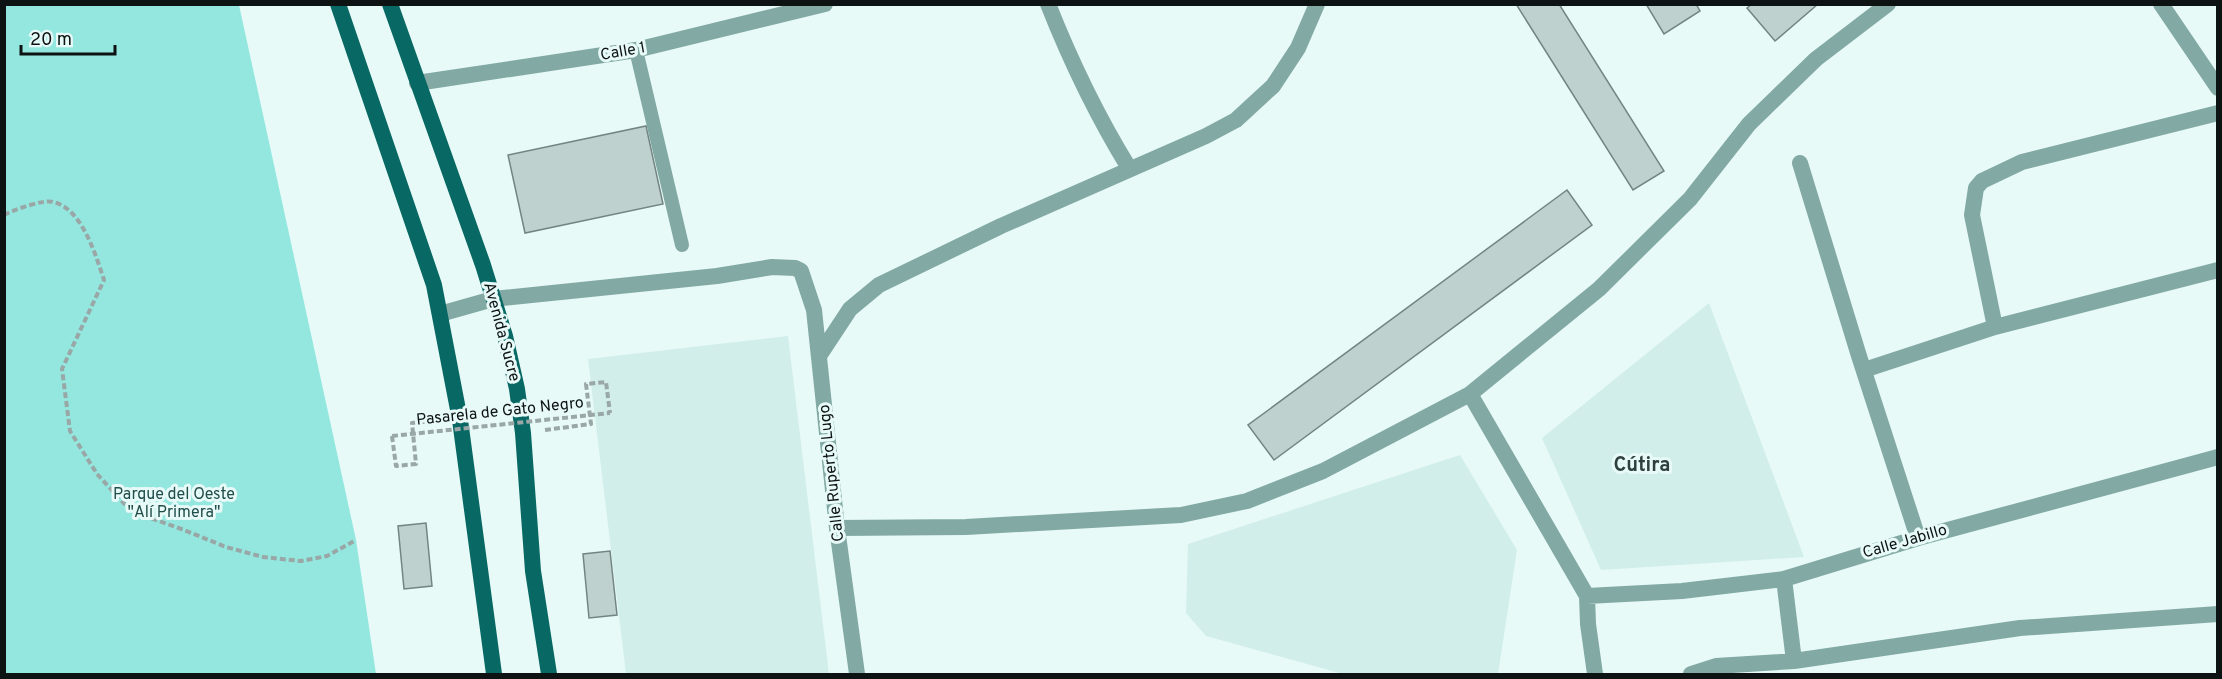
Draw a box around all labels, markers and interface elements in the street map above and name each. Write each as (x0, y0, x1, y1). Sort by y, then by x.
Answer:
scale bar (21, 18, 116, 56)
text: 20 m (30, 29, 72, 52)
street label: Calle 1 (599, 38, 647, 66)
street label: Avenida Sucre (478, 280, 524, 384)
street label: Pasarela de Gato Negro (415, 393, 585, 431)
street label: Calle Ruperto Lugo (815, 403, 849, 543)
district label: Cútira (1614, 453, 1670, 479)
park label: Parque del Oeste "Alí Primera" (113, 485, 235, 523)
street label: Calle Jabillo (1860, 520, 1950, 564)

